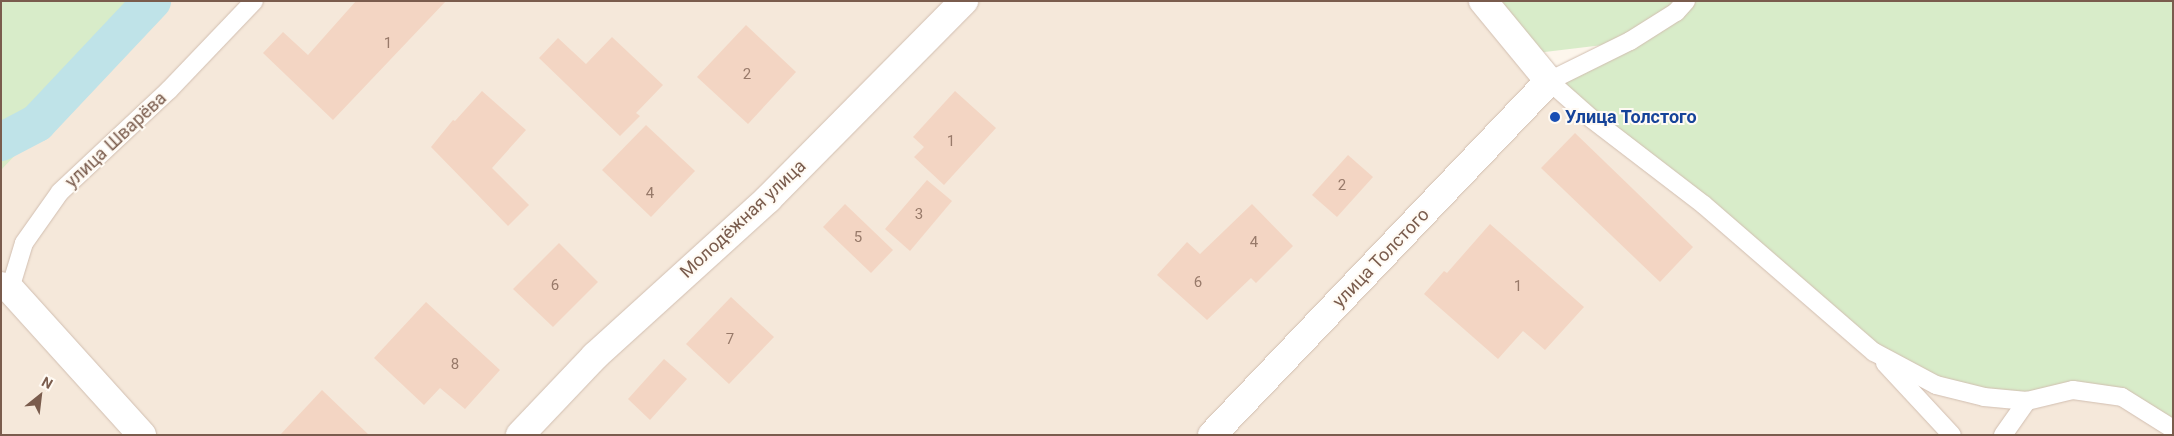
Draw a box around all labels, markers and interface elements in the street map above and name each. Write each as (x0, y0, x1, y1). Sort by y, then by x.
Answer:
house number: 1 (384, 35, 392, 53)
house number: 2 (743, 66, 751, 84)
street label: улица Шварёва (61, 88, 171, 192)
place label: Улица Толстого (1565, 106, 1697, 128)
marker: Улица Толстого (1549, 111, 1561, 123)
house number: 1 (947, 133, 955, 151)
street label: Молодёжная улица (676, 155, 810, 283)
house number: 2 (1338, 177, 1346, 195)
house number: 4 (646, 185, 654, 203)
street label: улица Толстого (1328, 204, 1434, 312)
house number: 3 (915, 206, 923, 224)
house number: 5 (854, 229, 862, 247)
house number: 4 (1250, 234, 1258, 252)
house number: 6 (1194, 274, 1202, 292)
house number: 6 (551, 277, 559, 295)
house number: 1 (1514, 278, 1522, 296)
house number: 7 (726, 331, 734, 349)
house number: 8 (451, 356, 459, 374)
north arrow (15, 371, 65, 421)
text: N (39, 373, 55, 392)

